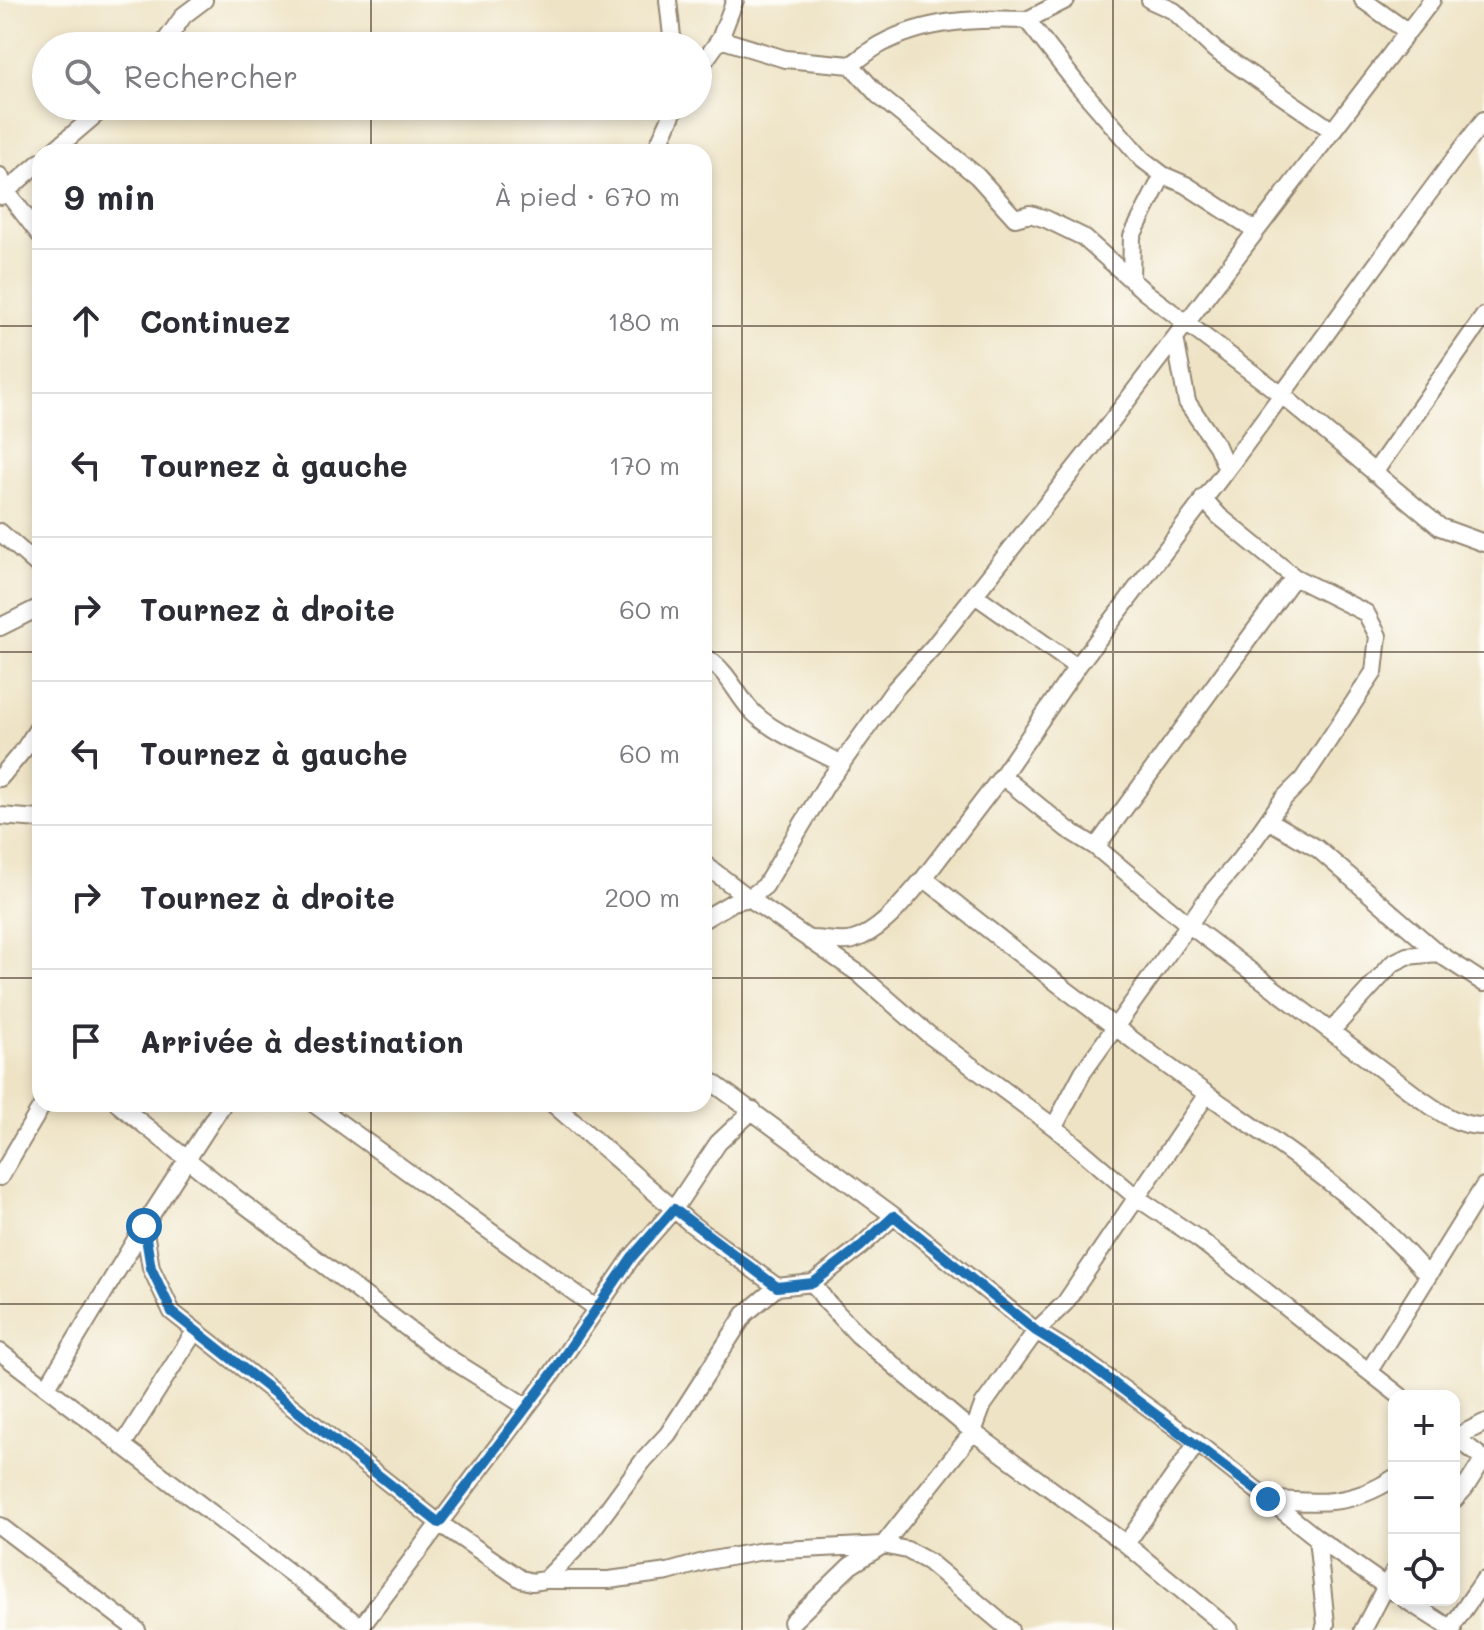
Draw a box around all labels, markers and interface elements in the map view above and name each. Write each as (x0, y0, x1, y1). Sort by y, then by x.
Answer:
search box (32, 32, 712, 120)
icon: search (60, 54, 104, 98)
text: Rechercher (124, 56, 298, 96)
text: 9 min (64, 174, 155, 219)
text: À pied · 670 m (494, 179, 680, 213)
icon: ahead (64, 299, 108, 343)
text: Continuez (140, 301, 290, 341)
text: 180 m (608, 304, 680, 338)
icon: left (64, 443, 108, 487)
text: Tournez à gauche (140, 445, 408, 485)
text: 170 m (609, 448, 680, 482)
icon: right (64, 587, 108, 631)
text: Tournez à droite (140, 589, 395, 629)
text: 60 m (619, 592, 680, 626)
icon: left (64, 731, 108, 775)
text: Tournez à gauche (140, 733, 408, 773)
text: 60 m (619, 736, 680, 770)
icon: right (64, 875, 108, 919)
text: Tournez à droite (140, 877, 395, 917)
text: 200 m (604, 880, 680, 914)
icon: arrive (64, 1019, 108, 1063)
text: Arrivée à destination (140, 1021, 463, 1061)
route start (126, 1208, 162, 1244)
map controls (1388, 1390, 1460, 1606)
button: + (1388, 1390, 1460, 1462)
button: − (1388, 1462, 1460, 1534)
route end (1250, 1481, 1286, 1517)
button: locate (1388, 1534, 1460, 1606)

